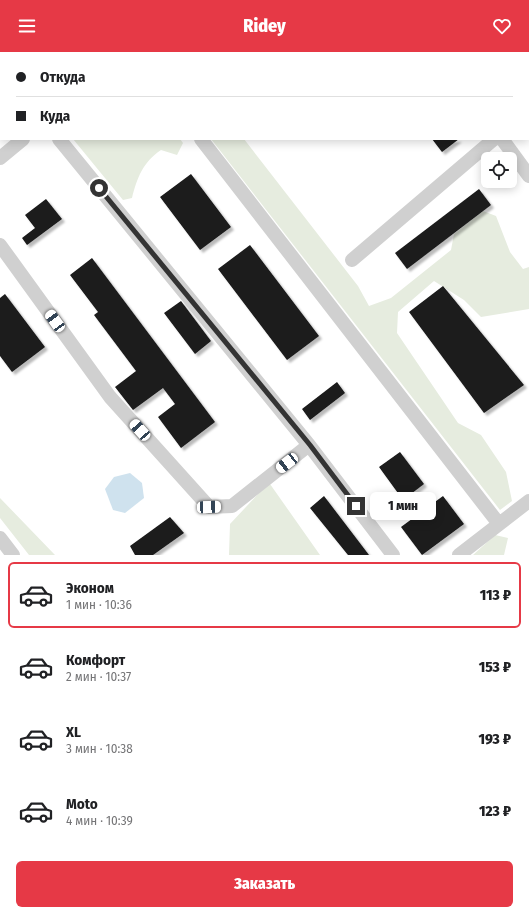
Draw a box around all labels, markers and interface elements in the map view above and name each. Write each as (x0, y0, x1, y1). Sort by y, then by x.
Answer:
icon: menu (16, 15, 38, 37)
text: Ridey (243, 15, 286, 37)
icon: heart (491, 15, 513, 37)
text: Откуда (40, 68, 85, 86)
text: Куда (40, 107, 70, 125)
map controls (481, 152, 517, 188)
button: locate (481, 152, 517, 188)
route start (90, 179, 108, 197)
car (43, 308, 67, 334)
car (128, 417, 152, 443)
car (274, 451, 300, 475)
callout: 1 мин (370, 492, 436, 520)
route end (347, 497, 365, 515)
text: 1 мин (388, 498, 418, 513)
car (197, 501, 221, 513)
icon: car (18, 577, 54, 613)
text: Эконом (66, 579, 114, 597)
text: 113 ₽ (480, 586, 511, 604)
text: 1 мин · 10:36 (66, 597, 132, 612)
icon: car (18, 649, 54, 685)
text: Комфорт (66, 651, 125, 669)
text: 153 ₽ (479, 658, 511, 676)
text: 2 мин · 10:37 (66, 669, 131, 684)
icon: car (18, 721, 54, 757)
text: XL (66, 723, 81, 741)
text: 193 ₽ (478, 730, 511, 748)
text: 3 мин · 10:38 (66, 741, 133, 756)
icon: car (18, 793, 54, 829)
text: Moto (66, 795, 98, 813)
text: 123 ₽ (479, 802, 511, 820)
text: 4 мин · 10:39 (66, 813, 133, 828)
button: Заказать (16, 861, 513, 907)

